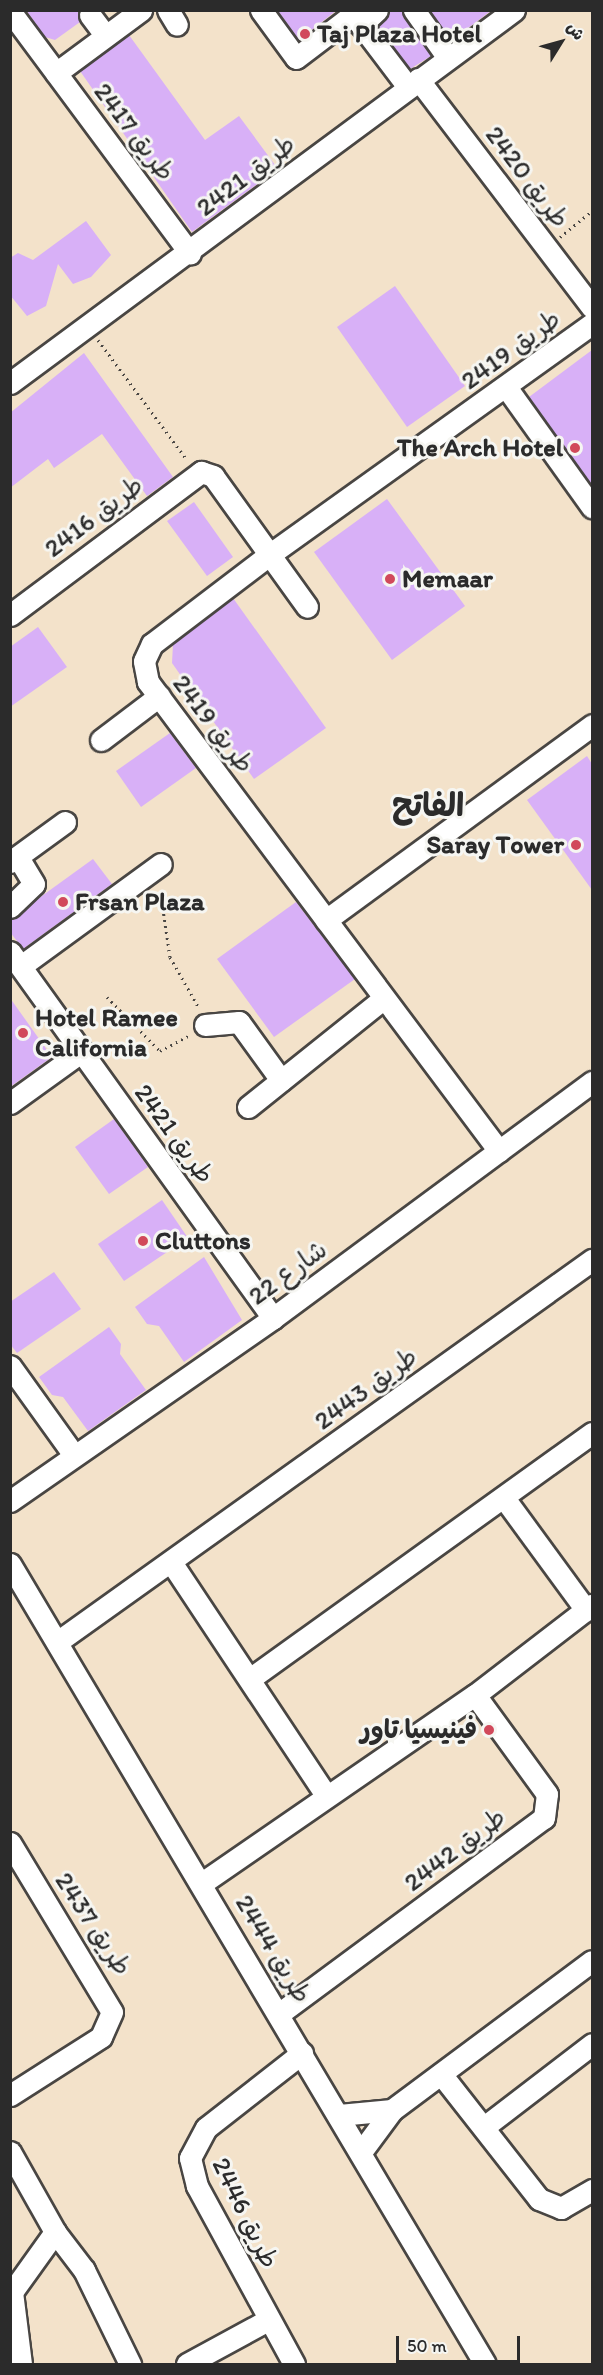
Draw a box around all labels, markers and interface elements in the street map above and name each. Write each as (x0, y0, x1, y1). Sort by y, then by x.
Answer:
north arrow (531, 12, 591, 72)
place label: Taj Plaza Hotel (317, 18, 482, 50)
text: ش (563, 18, 589, 44)
marker: Taj Plaza Hotel (298, 27, 312, 41)
street label: طريق 2417 (87, 77, 181, 187)
street label: طريق 2420 (479, 120, 575, 234)
street label: طريق 2421 (190, 129, 302, 223)
street label: طريق 2419 (455, 303, 567, 397)
place label: The Arch Hotel (397, 432, 563, 464)
marker: The Arch Hotel (568, 441, 582, 455)
street label: طريق 2416 (38, 470, 150, 564)
place label: Memaar (402, 563, 493, 595)
marker: Memaar (383, 572, 397, 586)
street label: طريق 2419 (166, 669, 260, 779)
district label: الفاتح (392, 786, 464, 824)
place label: Saray Tower (430, 829, 564, 861)
marker: Saray Tower (569, 838, 583, 852)
place label: Frsan Plaza (75, 886, 205, 918)
marker: Frsan Plaza (56, 895, 70, 909)
place label: Hotel Ramee California (35, 1002, 178, 1064)
marker: Hotel Ramee California (16, 1026, 30, 1040)
street label: طريق 2421 (127, 1078, 221, 1190)
place label: Cluttons (155, 1225, 251, 1257)
marker: Cluttons (136, 1234, 150, 1248)
street label: شارع 22 (243, 1234, 333, 1312)
street label: طريق 2443 (308, 1341, 424, 1437)
place label: فينيسيا تاور (361, 1714, 477, 1746)
marker: فينيسيا تاور (482, 1723, 496, 1737)
street label: طريق 2442 (398, 1802, 512, 1898)
street label: طريق 2437 (48, 1867, 138, 1981)
street label: طريق 2444 (228, 1889, 318, 2009)
street label: طريق 2446 (205, 2153, 285, 2273)
scale bar (399, 2324, 524, 2362)
text: 50 m (407, 2335, 447, 2357)

